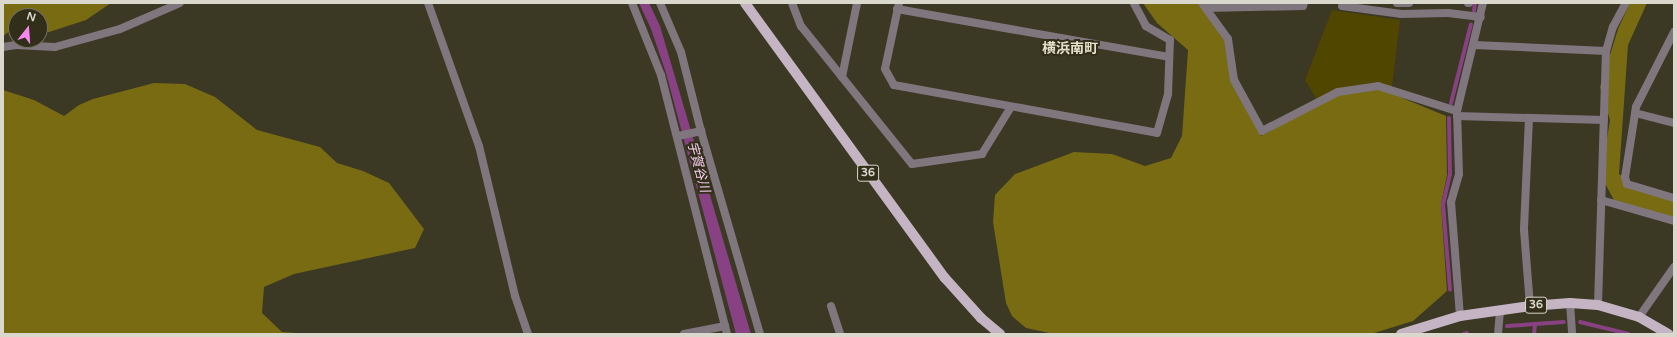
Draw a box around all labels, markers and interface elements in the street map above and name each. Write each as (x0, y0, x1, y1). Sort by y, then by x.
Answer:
north arrow (8, 8, 48, 48)
text: N (25, 9, 37, 25)
district label: 横浜南町 (1042, 41, 1098, 57)
water label: 宇賀谷川 (684, 140, 712, 194)
road number: 36 (857, 164, 879, 182)
road number: 36 (1525, 296, 1547, 314)

